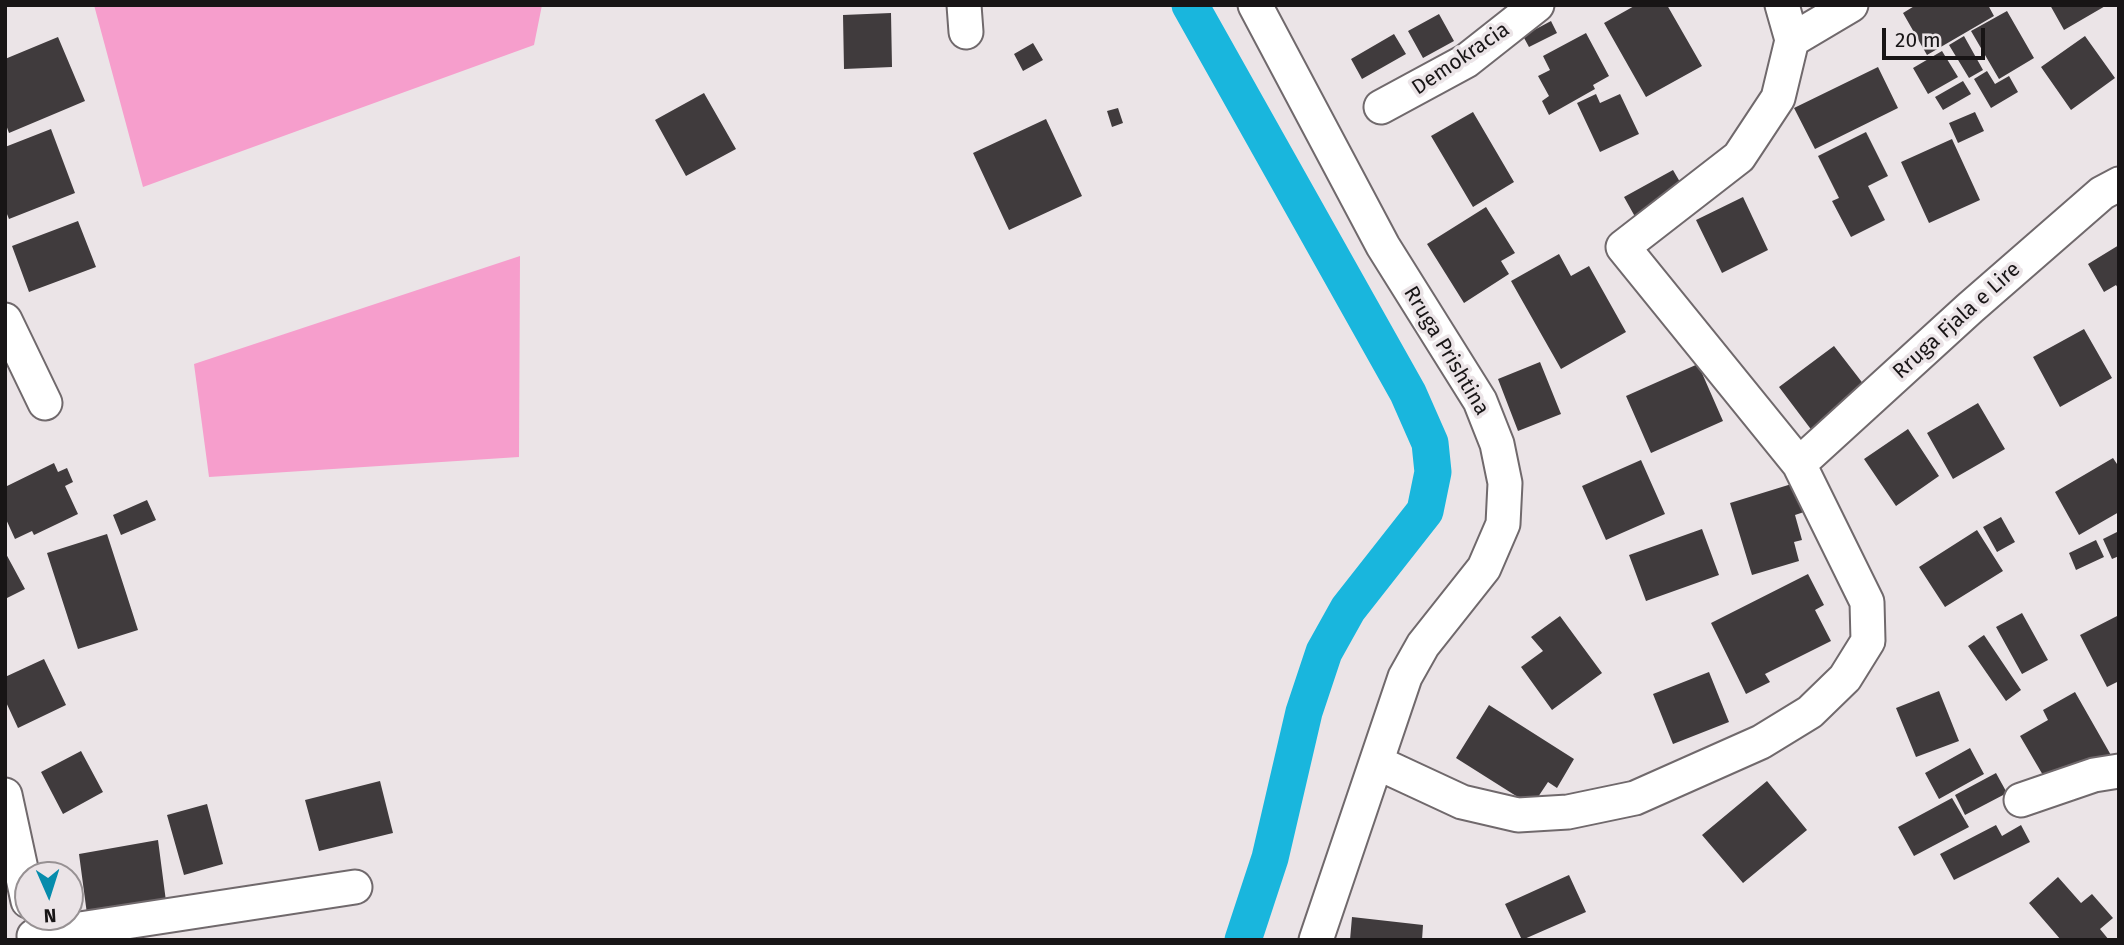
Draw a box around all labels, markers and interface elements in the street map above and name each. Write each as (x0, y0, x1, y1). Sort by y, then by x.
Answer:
scale bar (1886, 14, 1989, 58)
street label: Demokracia (1407, 17, 1515, 101)
text: 20 m (1895, 27, 1941, 53)
street label: Rruga Fjala e Lire (1888, 257, 2026, 385)
street label: Rruga Prishtina (1398, 282, 1494, 420)
north arrow (14, 861, 84, 931)
text: N (43, 904, 57, 927)

